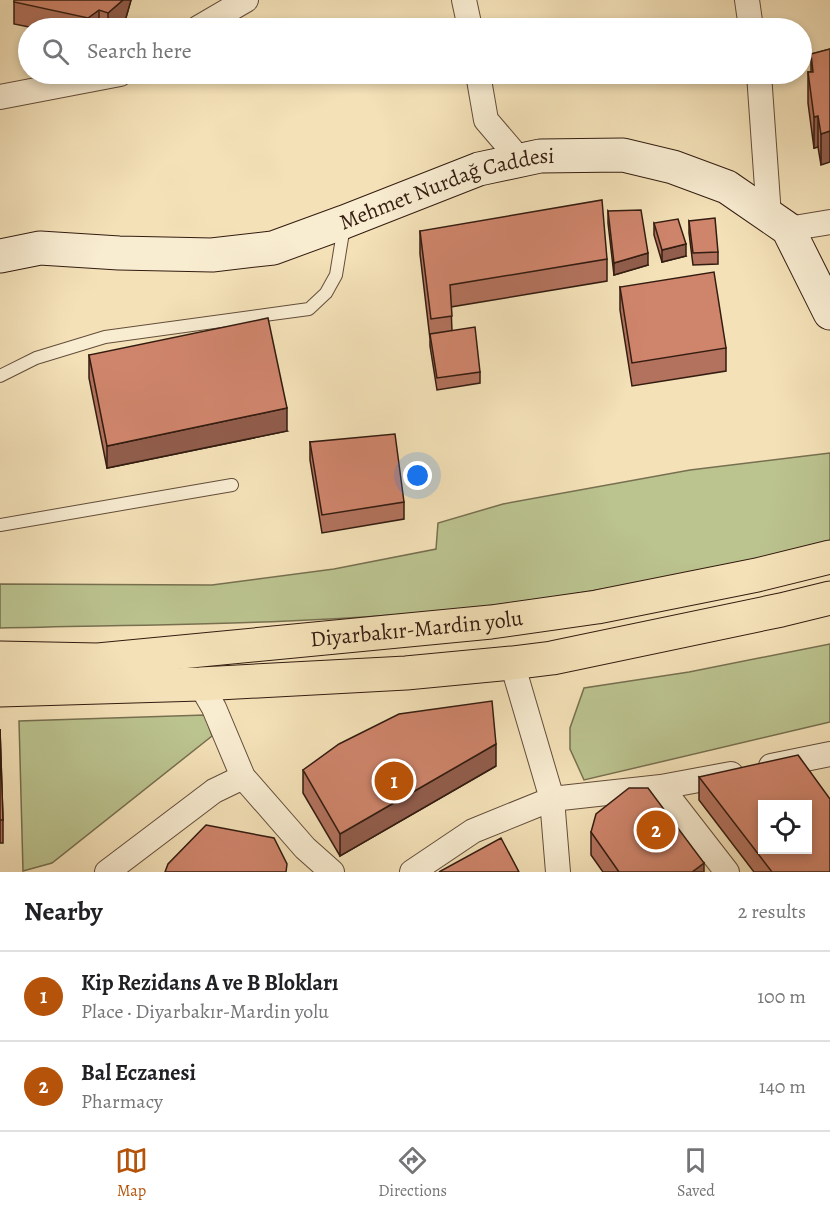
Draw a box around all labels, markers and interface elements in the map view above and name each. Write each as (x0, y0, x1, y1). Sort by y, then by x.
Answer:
search box (18, 18, 812, 84)
icon: search (39, 35, 72, 68)
text: Search here (87, 36, 192, 66)
street label: Mehmet Nurdağ Caddesi (335, 141, 555, 237)
your location (403, 461, 432, 490)
street label: Diyarbakır-Mardin yolu (309, 603, 525, 654)
pin: 1 (374, 758, 414, 804)
map controls (758, 800, 812, 854)
button: locate (758, 800, 812, 854)
pin: 2 (636, 808, 676, 852)
text: Nearby (24, 894, 103, 929)
text: 2 results (738, 898, 806, 925)
text: Kip Rezidans A ve B Blokları (81, 968, 338, 998)
text: 1 (40, 983, 47, 1010)
text: 100 m (757, 983, 806, 1010)
text: Place · Diyarbakır-Mardin yolu (81, 998, 329, 1025)
text: Bal Eczanesi (81, 1058, 196, 1088)
text: 2 (39, 1073, 48, 1100)
text: 140 m (759, 1073, 806, 1100)
text: Pharmacy (81, 1088, 163, 1115)
tab: Map (115, 1144, 148, 1202)
tab: Directions (378, 1144, 447, 1202)
tab: Saved (677, 1144, 715, 1202)

